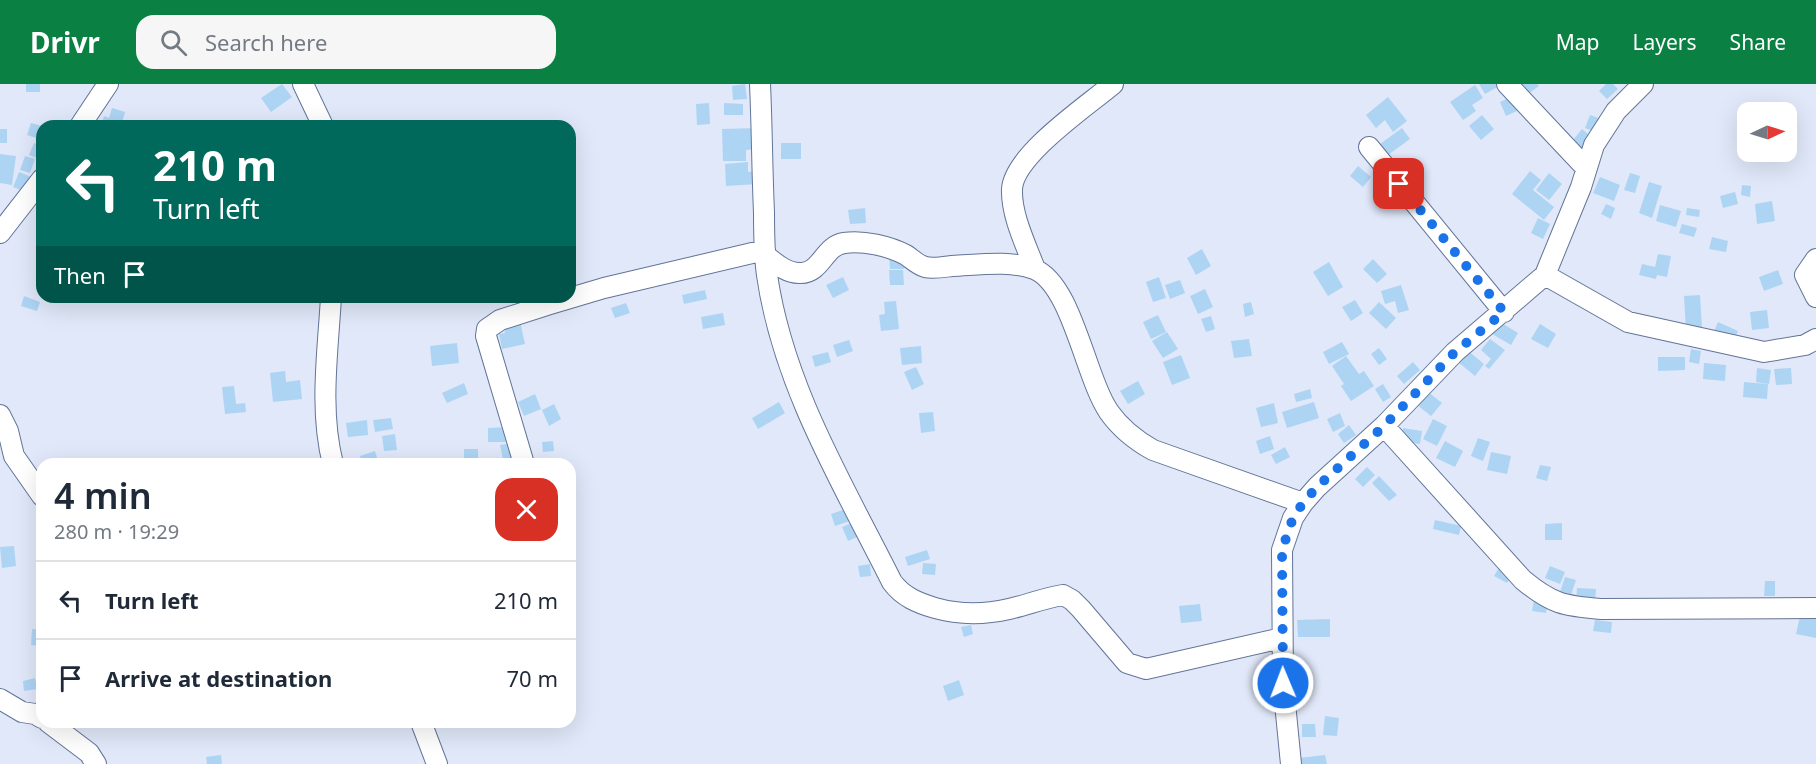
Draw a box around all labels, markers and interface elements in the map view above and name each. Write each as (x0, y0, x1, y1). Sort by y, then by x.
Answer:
search box (136, 15, 556, 69)
text: Drivr (30, 23, 100, 61)
icon: search (157, 26, 190, 59)
text: Search here (205, 27, 327, 57)
text: Map (1556, 28, 1600, 56)
text: Layers (1633, 28, 1697, 56)
text: Share (1730, 28, 1786, 56)
north arrow (1737, 102, 1797, 162)
map controls (1737, 102, 1797, 162)
text: 210 m (153, 136, 277, 193)
icon: left (54, 144, 132, 222)
pin (1373, 158, 1424, 209)
icon: arrive (1382, 167, 1415, 200)
text: Turn left (153, 190, 259, 227)
icon: arrive (118, 258, 151, 291)
text: Then (54, 260, 106, 290)
text: 4 min (54, 471, 152, 520)
button: close (495, 478, 558, 541)
text: 280 m · 19:29 (54, 518, 179, 545)
icon: left (54, 584, 87, 617)
text: Turn left (105, 585, 199, 615)
text: 210 m (494, 585, 558, 615)
position arrow (1251, 651, 1315, 715)
icon: arrive (54, 662, 87, 695)
text: Arrive at destination (105, 663, 332, 693)
text: 70 m (507, 663, 558, 693)

